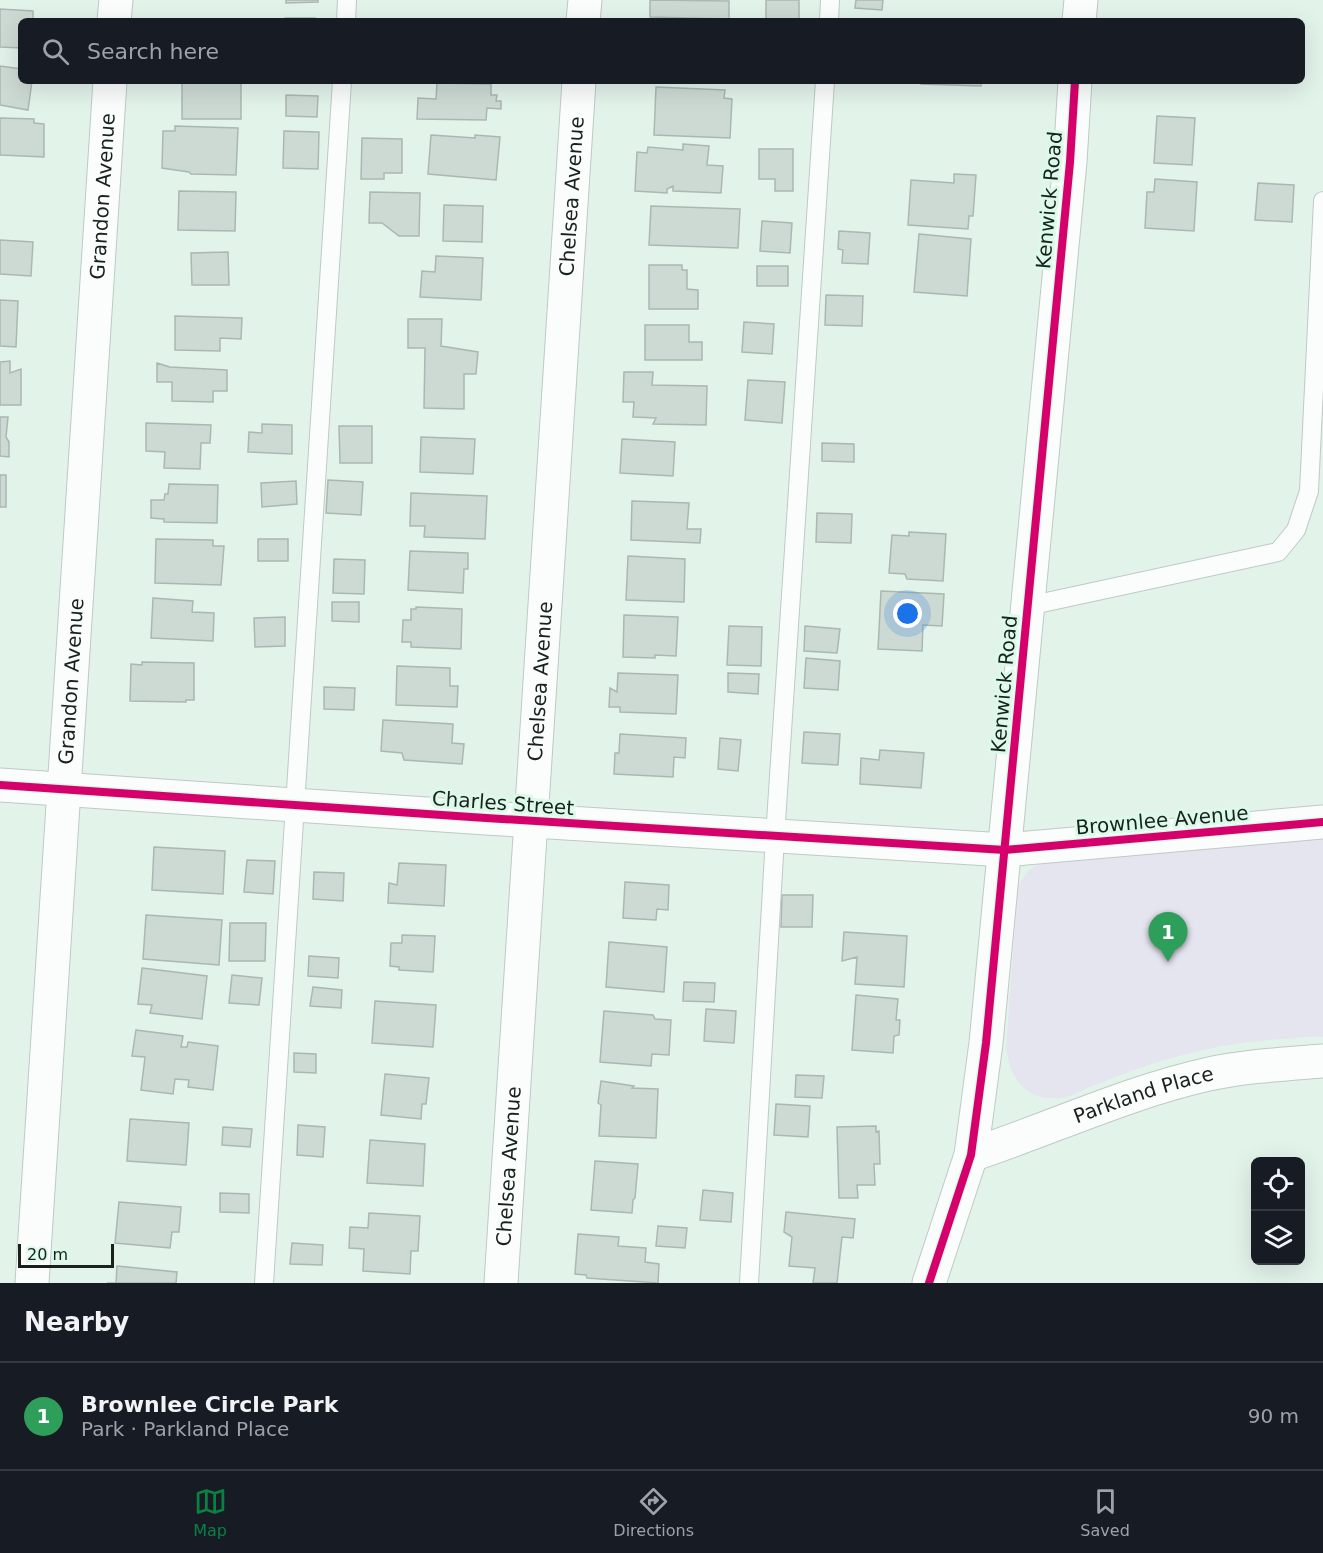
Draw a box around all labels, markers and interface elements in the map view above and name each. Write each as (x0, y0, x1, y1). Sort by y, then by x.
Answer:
search box (18, 18, 1305, 84)
icon: search (39, 35, 72, 68)
text: Search here (87, 39, 219, 64)
street label: Grandon Avenue (85, 112, 120, 280)
street label: Chelsea Avenue (554, 116, 589, 277)
street label: Kenwick Road (1031, 130, 1067, 270)
street label: Grandon Avenue (54, 597, 88, 765)
your location (893, 599, 922, 628)
street label: Chelsea Avenue (523, 601, 557, 762)
street label: Kenwick Road (986, 614, 1022, 754)
street label: Charles Street (431, 786, 575, 820)
street label: Brownlee Avenue (1074, 800, 1250, 840)
pin: 1 (1148, 912, 1188, 962)
street label: Parkland Place (1070, 1061, 1216, 1128)
street label: Chelsea Avenue (491, 1086, 526, 1247)
map controls (1251, 1157, 1305, 1265)
button: locate (1251, 1157, 1305, 1211)
button: layers (1251, 1211, 1305, 1265)
scale bar (18, 1241, 114, 1268)
text: 20 m (27, 1245, 68, 1264)
text: Nearby (24, 1307, 129, 1337)
text: Brownlee Circle Park (81, 1392, 338, 1417)
text: 1 (37, 1404, 50, 1428)
text: 90 m (1248, 1404, 1299, 1428)
text: Park · Parkland Place (81, 1417, 289, 1441)
tab: Map (193, 1485, 227, 1540)
tab: Directions (613, 1485, 694, 1540)
tab: Saved (1080, 1485, 1130, 1540)

